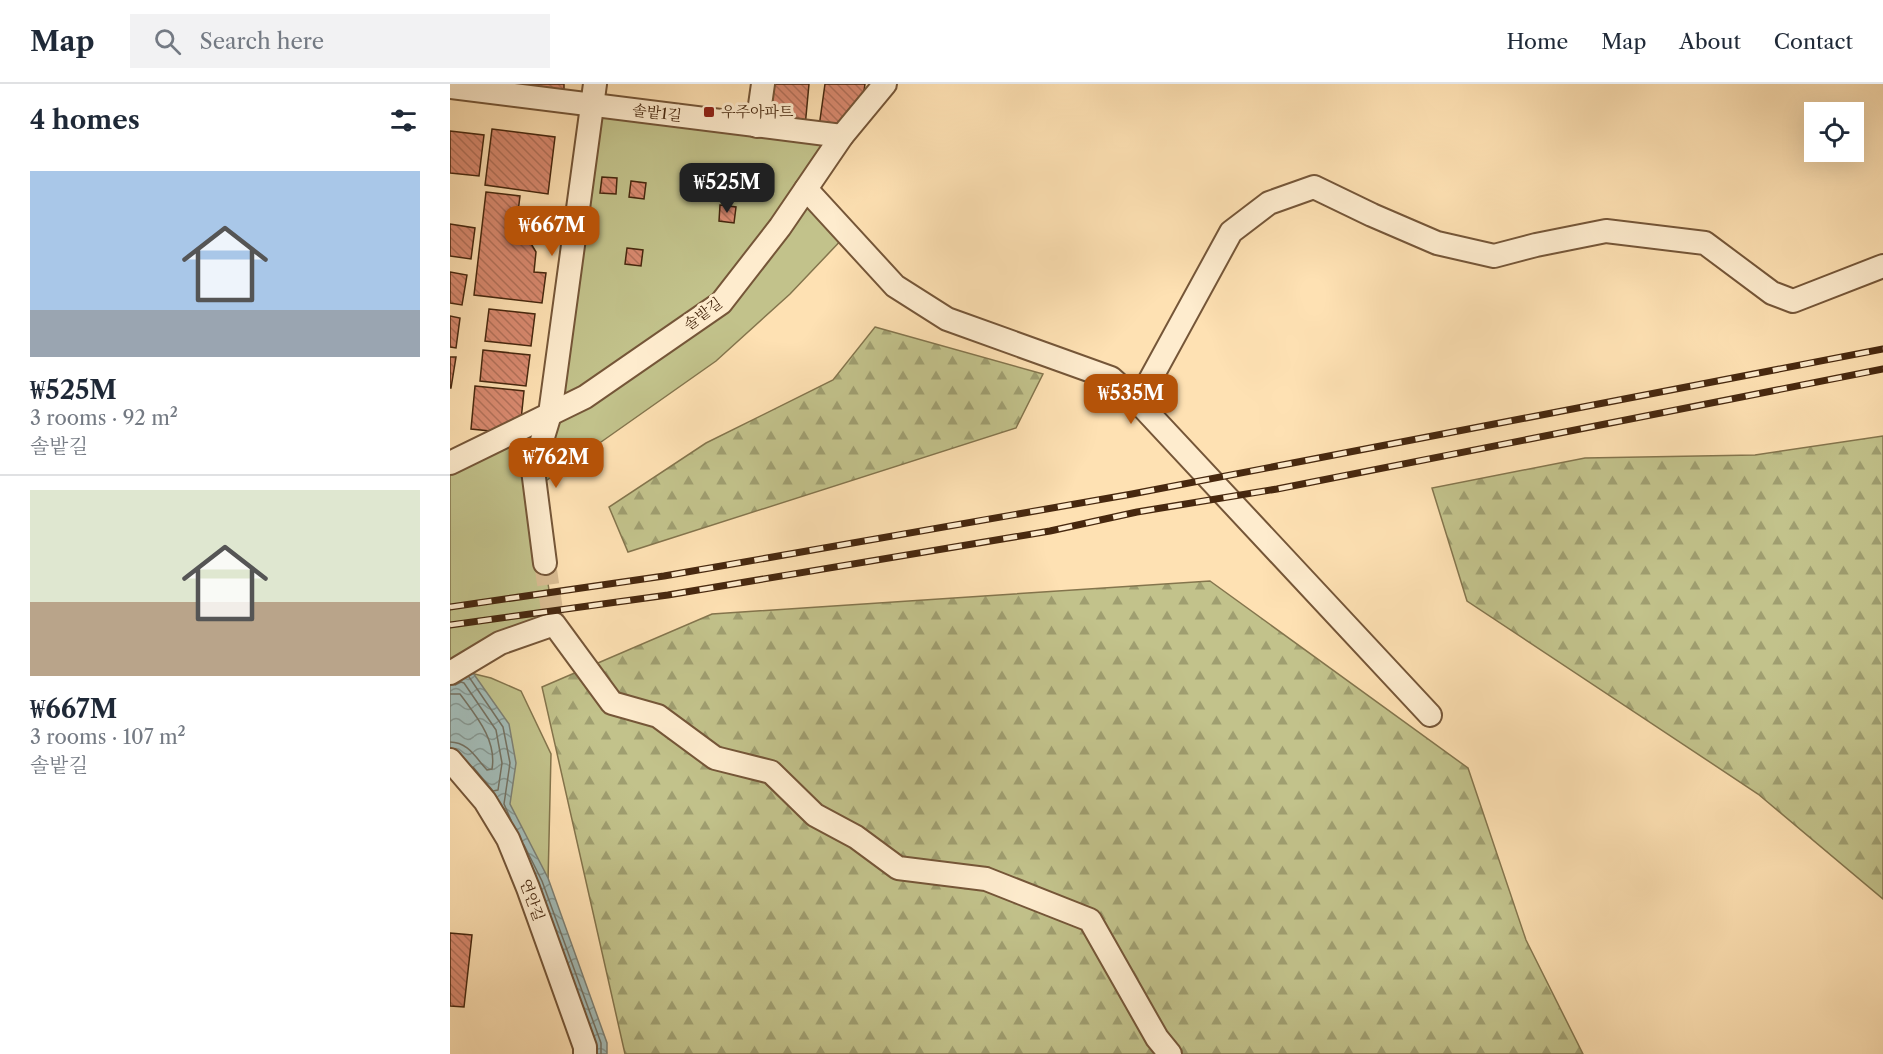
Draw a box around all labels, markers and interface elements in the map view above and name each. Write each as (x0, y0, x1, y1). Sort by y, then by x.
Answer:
search box (130, 14, 550, 68)
text: Map (30, 24, 94, 58)
icon: search (151, 25, 184, 58)
text: Search here (199, 28, 324, 55)
text: Home (1507, 29, 1568, 54)
text: Map (1601, 29, 1646, 54)
text: About (1679, 29, 1741, 54)
text: Contact (1774, 29, 1853, 54)
street label: 솔밭1길 (631, 100, 683, 125)
place label: 우주아파트 (721, 102, 794, 121)
map controls (1804, 102, 1864, 162)
button: locate (1804, 102, 1864, 162)
text: 4 homes (30, 104, 140, 136)
icon: filters (387, 104, 420, 137)
marker: 우주아파트 (702, 105, 716, 119)
pin: ₩525M (685, 163, 769, 214)
text: ₩525M (694, 170, 760, 194)
pin: ₩667M (510, 206, 594, 257)
icon: home (171, 210, 279, 318)
text: ₩667M (518, 213, 586, 237)
street label: 솔밭길 (680, 293, 726, 334)
text: ₩525M (30, 374, 117, 406)
pin: ₩535M (1089, 374, 1173, 425)
text: ₩535M (1098, 381, 1164, 405)
text: 3 rooms · 92 m² (30, 406, 178, 430)
text: 솔밭길 (30, 434, 88, 458)
pin: ₩762M (514, 438, 598, 489)
text: ₩762M (523, 445, 589, 469)
icon: home (171, 529, 279, 637)
text: ₩667M (30, 693, 117, 725)
text: 3 rooms · 107 m² (30, 725, 186, 749)
text: 솔밭길 (30, 753, 88, 777)
street label: 연안길 (516, 876, 549, 924)

